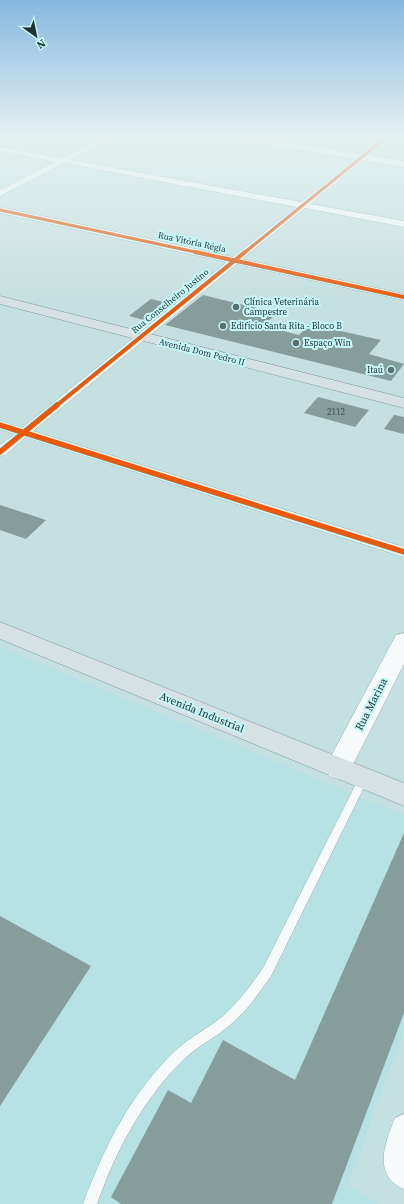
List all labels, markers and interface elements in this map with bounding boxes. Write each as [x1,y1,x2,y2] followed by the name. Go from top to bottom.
[16,16,56,56] north arrow
[34,35,49,52] text: N
[157,229,228,255] street label: Rua Vitória Régia
[129,266,211,336] street label: Rua Conselheiro Justino
[244,296,319,318] place label: Clínica Veterinária Campestre
[231,302,241,312] marker: Clínica Veterinária Campestre
[231,320,342,332] place label: Edifício Santa Rita - Bloco B
[218,321,228,331] marker: Edifício Santa Rita - Bloco B
[158,336,246,368] street label: Avenida Dom Pedro II
[304,337,351,349] place label: Espaço Win
[291,338,301,348] marker: Espaço Win
[367,364,383,376] place label: Itaú
[386,365,396,375] marker: Itaú
[327,406,345,418] house number: 2112
[352,675,391,733] street label: Rua Marina
[157,689,246,736] street label: Avenida Industrial

